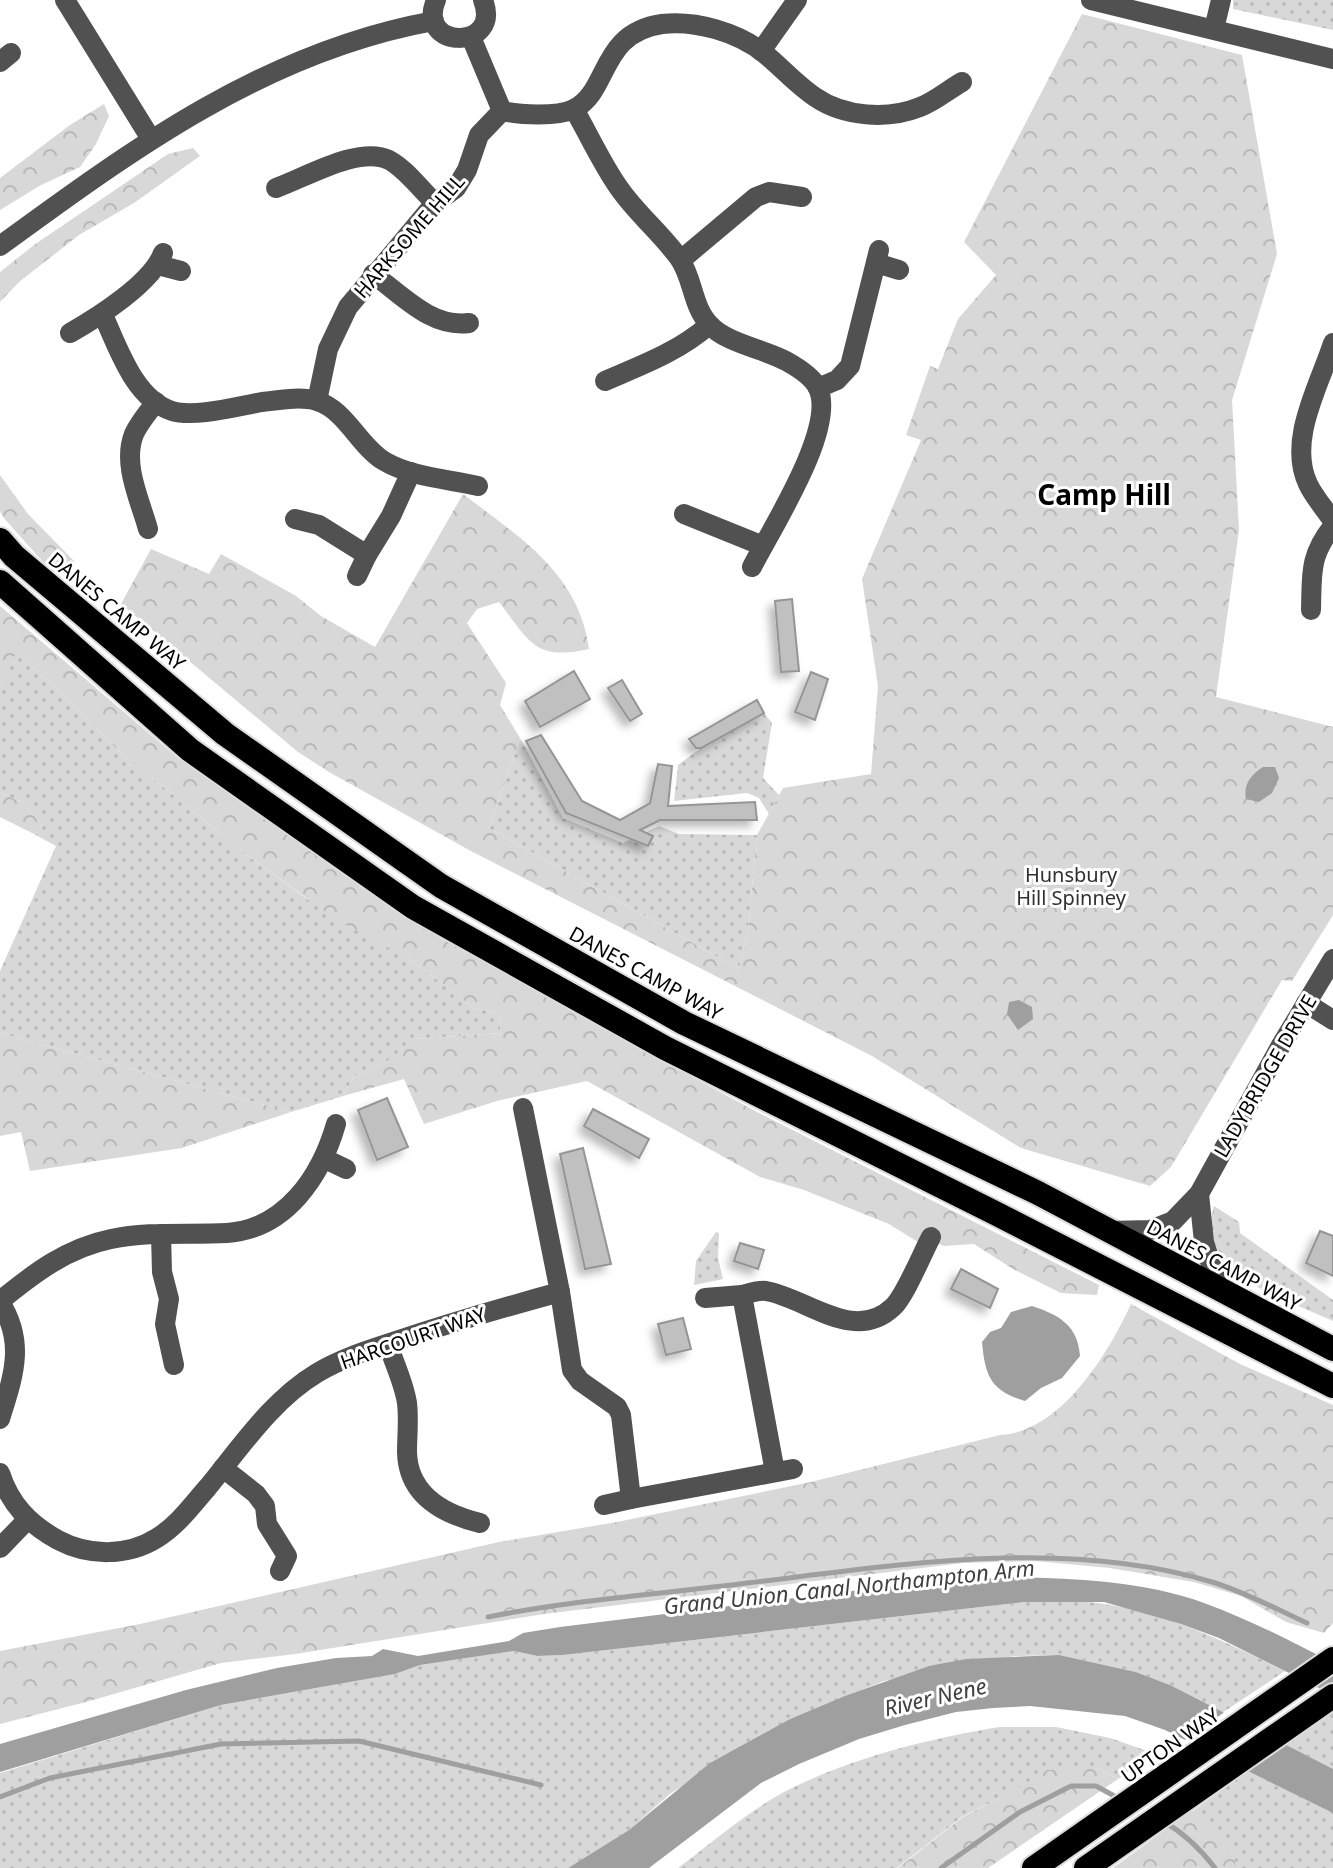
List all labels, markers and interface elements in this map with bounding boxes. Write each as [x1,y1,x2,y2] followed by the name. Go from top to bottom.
[348,168,470,304] street label: HARKSOME HILL
[1037,475,1171,513] district label: Camp Hill
[43,546,192,677] street label: DANES CAMP WAY
[1016,861,1127,911] park label: Hunsbury Hill Spinney
[565,920,728,1027] street label: DANES CAMP WAY
[1207,990,1323,1162] street label: LADYBRIDGE DRIVE
[1142,1213,1306,1317] street label: DANES CAMP WAY
[337,1300,490,1376] street label: HARCOURT WAY
[662,1552,1036,1620] water label: Grand Union Canal Northampton Arm
[881,1670,989,1722] water label: River Nene
[1115,1701,1225,1789] street label: UPTON WAY

